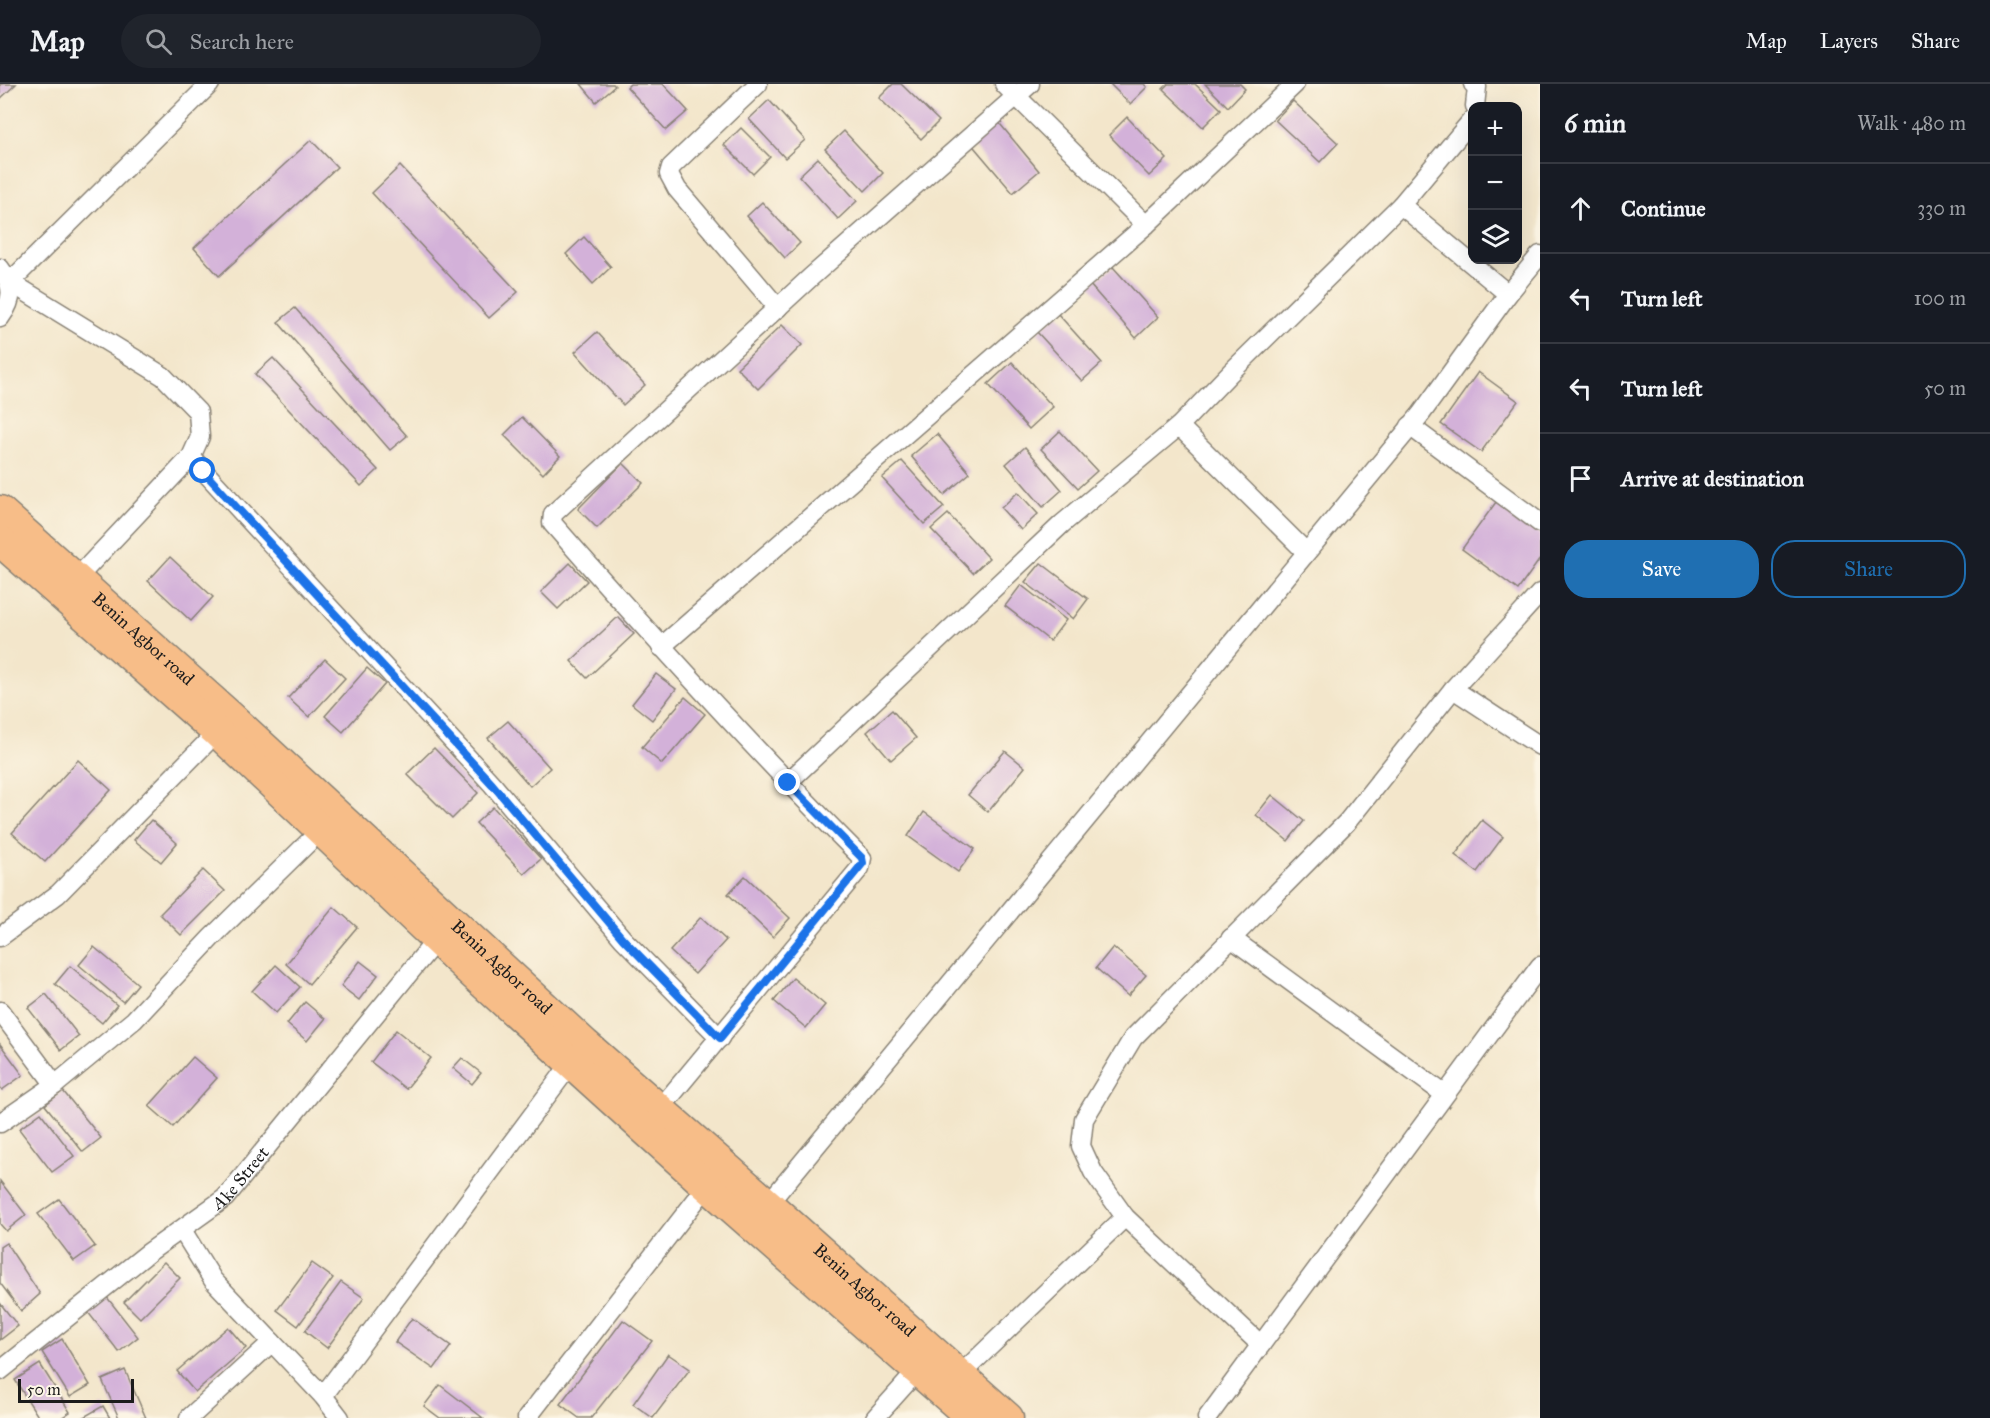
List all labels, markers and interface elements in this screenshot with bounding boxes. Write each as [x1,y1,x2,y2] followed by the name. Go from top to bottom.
[121,14,541,68] search box
[30,24,85,59] text: Map
[142,25,175,58] icon: search
[190,28,294,55] text: Search here
[1746,28,1787,54] text: Map
[1820,28,1878,54] text: Layers
[1911,28,1960,54] text: Share
[1468,102,1522,264] map controls
[1468,102,1522,156] button: +
[1564,107,1626,139] text: 6 min
[1857,111,1966,135] text: Walk · 480 m
[1468,156,1522,210] button: −
[1564,192,1597,225] icon: ahead
[1621,195,1706,222] text: Continue
[1917,196,1966,220] text: 330 m
[1468,210,1522,264] button: layers
[1564,282,1597,315] icon: left
[1621,285,1703,312] text: Turn left
[1914,286,1966,310] text: 100 m
[1564,372,1597,405] icon: left
[1621,375,1703,402] text: Turn left
[1924,376,1966,400] text: 50 m
[189,457,215,483] route start
[1564,462,1597,495] icon: arrive
[1621,465,1804,492] text: Arrive at destination
[1564,540,1759,598] button: Save
[1771,540,1966,598] button: Share
[88,588,199,690] street label: Benin Agbor road
[774,769,800,795] route end
[447,915,557,1019] street label: Benin Agbor road
[207,1142,274,1215] street label: Ake Street
[809,1239,920,1341] street label: Benin Agbor road
[18,1376,134,1404] scale bar
[27,1380,61,1399] text: 50 m

